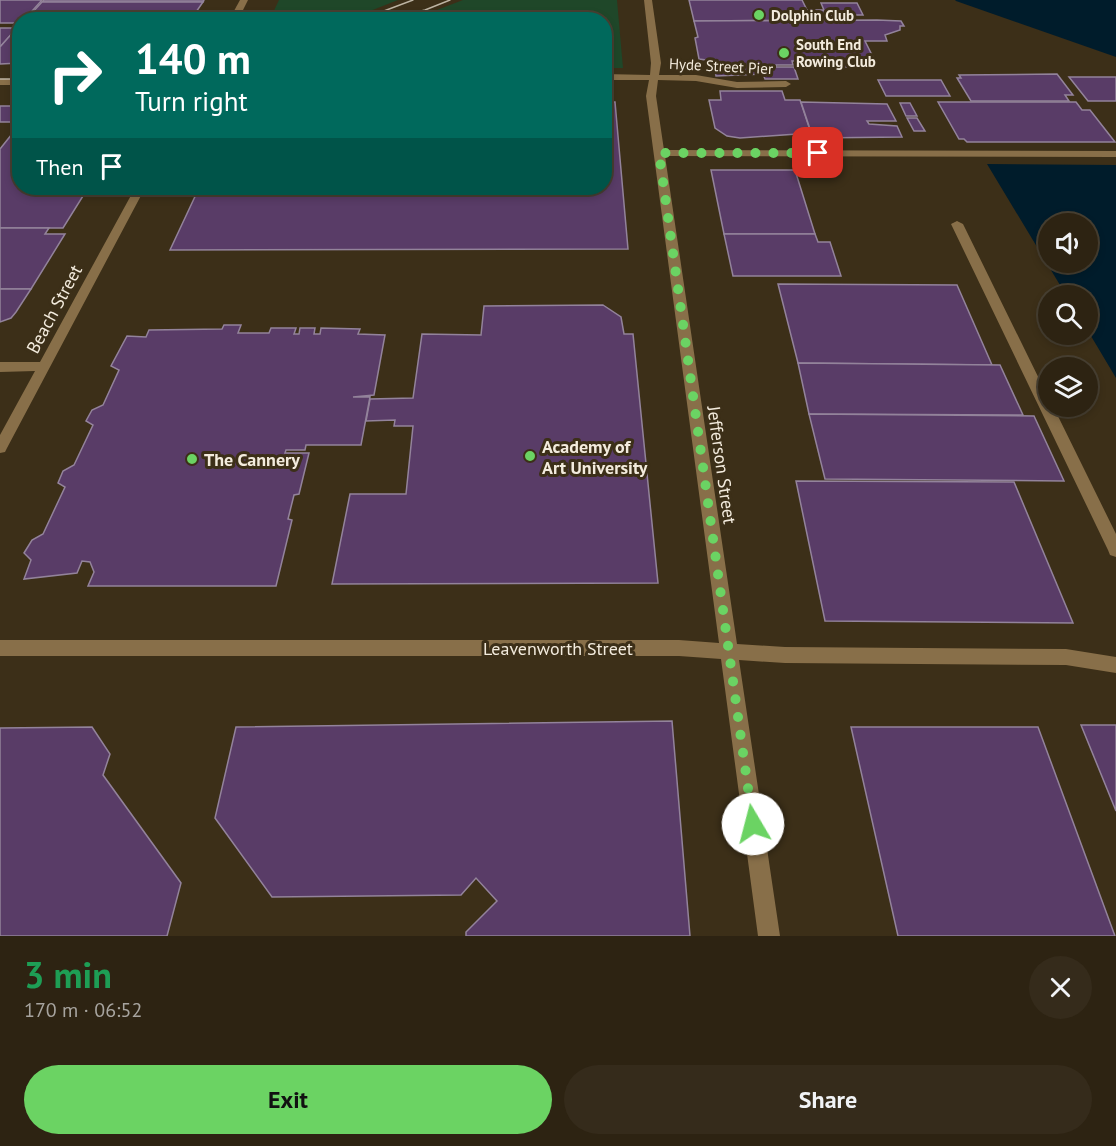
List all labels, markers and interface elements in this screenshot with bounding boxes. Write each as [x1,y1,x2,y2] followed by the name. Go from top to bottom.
[771,6,854,25] place label: Dolphin Club
[752,8,766,22] marker: Dolphin Club
[135,31,251,86] text: 140 m
[796,35,876,71] place label: South End Rowing Club
[36,36,114,114] icon: right
[777,46,791,60] marker: South End Rowing Club
[668,54,774,78] street label: Hyde Street Pier
[135,84,248,118] text: Turn right
[792,127,843,178] pin
[801,136,834,169] icon: arrive
[95,150,128,183] icon: arrive
[36,153,83,181] text: Then
[1038,213,1098,417] map controls
[1038,213,1098,273] button: sound
[21,261,87,357] street label: Beach Street
[1038,285,1098,345] button: search
[1038,357,1098,417] button: layers
[702,404,742,525] street label: Jefferson Street
[542,435,648,479] place label: Academy of Art University
[204,448,300,471] place label: The Cannery
[523,449,537,463] marker: Academy of Art University
[185,452,199,466] marker: The Cannery
[483,637,633,660] street label: Leavenworth Street
[721,792,785,856] position arrow
[24,951,112,998] text: 3 min
[1029,956,1092,1019] button: close
[24,997,142,1023] text: 170 m · 06:52
[24,1065,552,1134] button: Exit
[564,1065,1092,1134] button: Share

